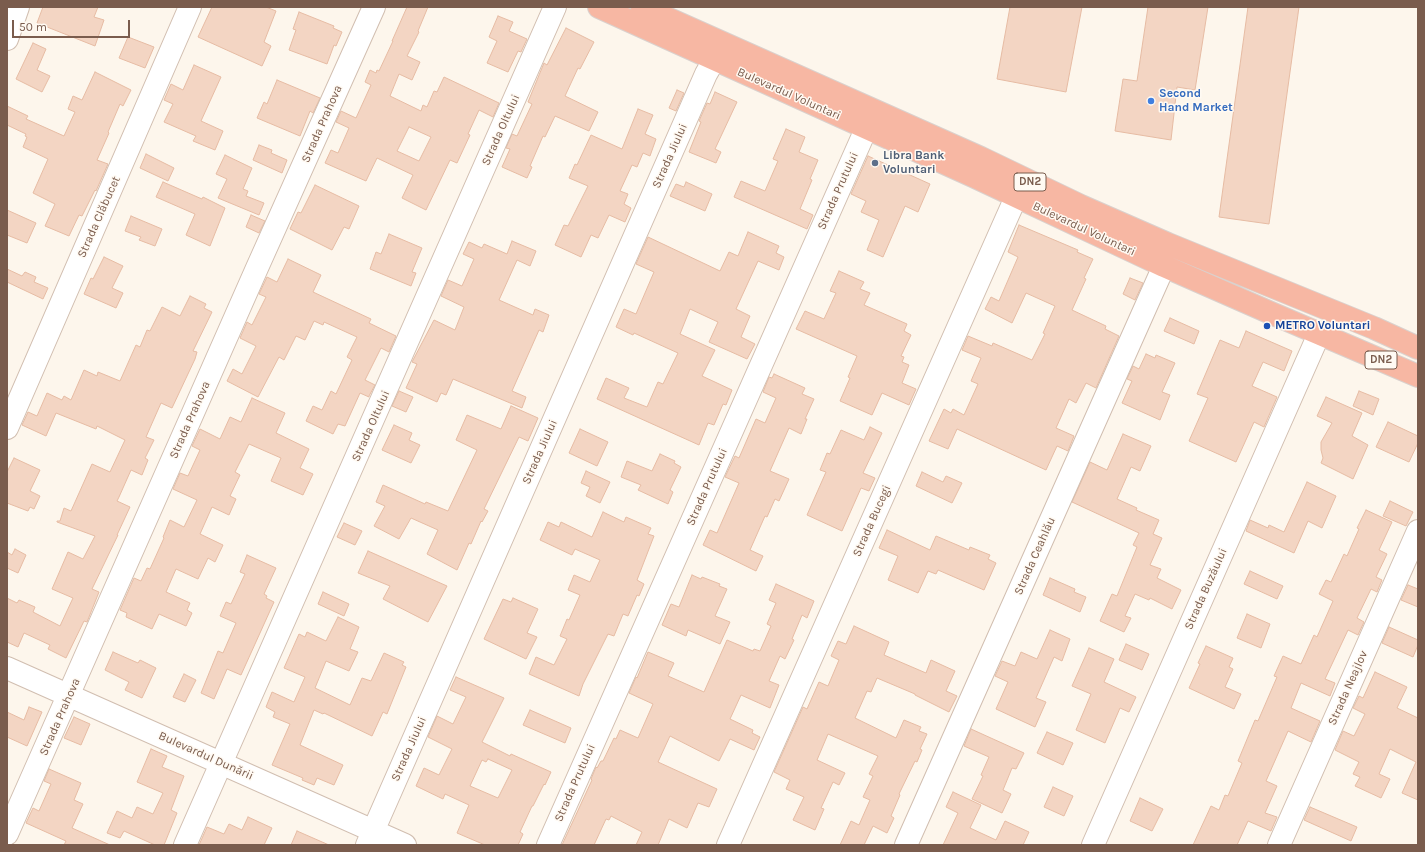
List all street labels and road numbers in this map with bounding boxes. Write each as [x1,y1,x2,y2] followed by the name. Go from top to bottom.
[735,65,843,123] street label: Bulevardul Voluntari
[298,83,346,165] street label: Strada Prahova
[479,92,523,168] street label: Strada Oltului
[649,121,691,191] street label: Strada Jiului
[814,150,862,232] street label: Strada Prutului
[1014,173,1046,191] road number: DN2
[75,174,123,260] street label: Strada Clăbucet
[1030,199,1138,259] street label: Bulevardul Voluntari
[1365,351,1397,369] road number: DN2
[166,379,214,461] street label: Strada Prahova
[349,388,393,464] street label: Strada Oltului
[519,417,561,487] street label: Strada Jiului
[683,446,731,528] street label: Strada Prutului
[850,483,894,559] street label: Strada Bucegi
[1011,515,1059,597] street label: Strada Ceahlău
[1182,546,1230,632] street label: Strada Buzăului
[1325,649,1371,727] street label: Strada Neajlov
[36,676,84,758] street label: Strada Prahova
[388,714,430,784] street label: Strada Jiului
[156,729,256,783] street label: Bulevardul Dunării
[551,742,599,824] street label: Strada Prutului

